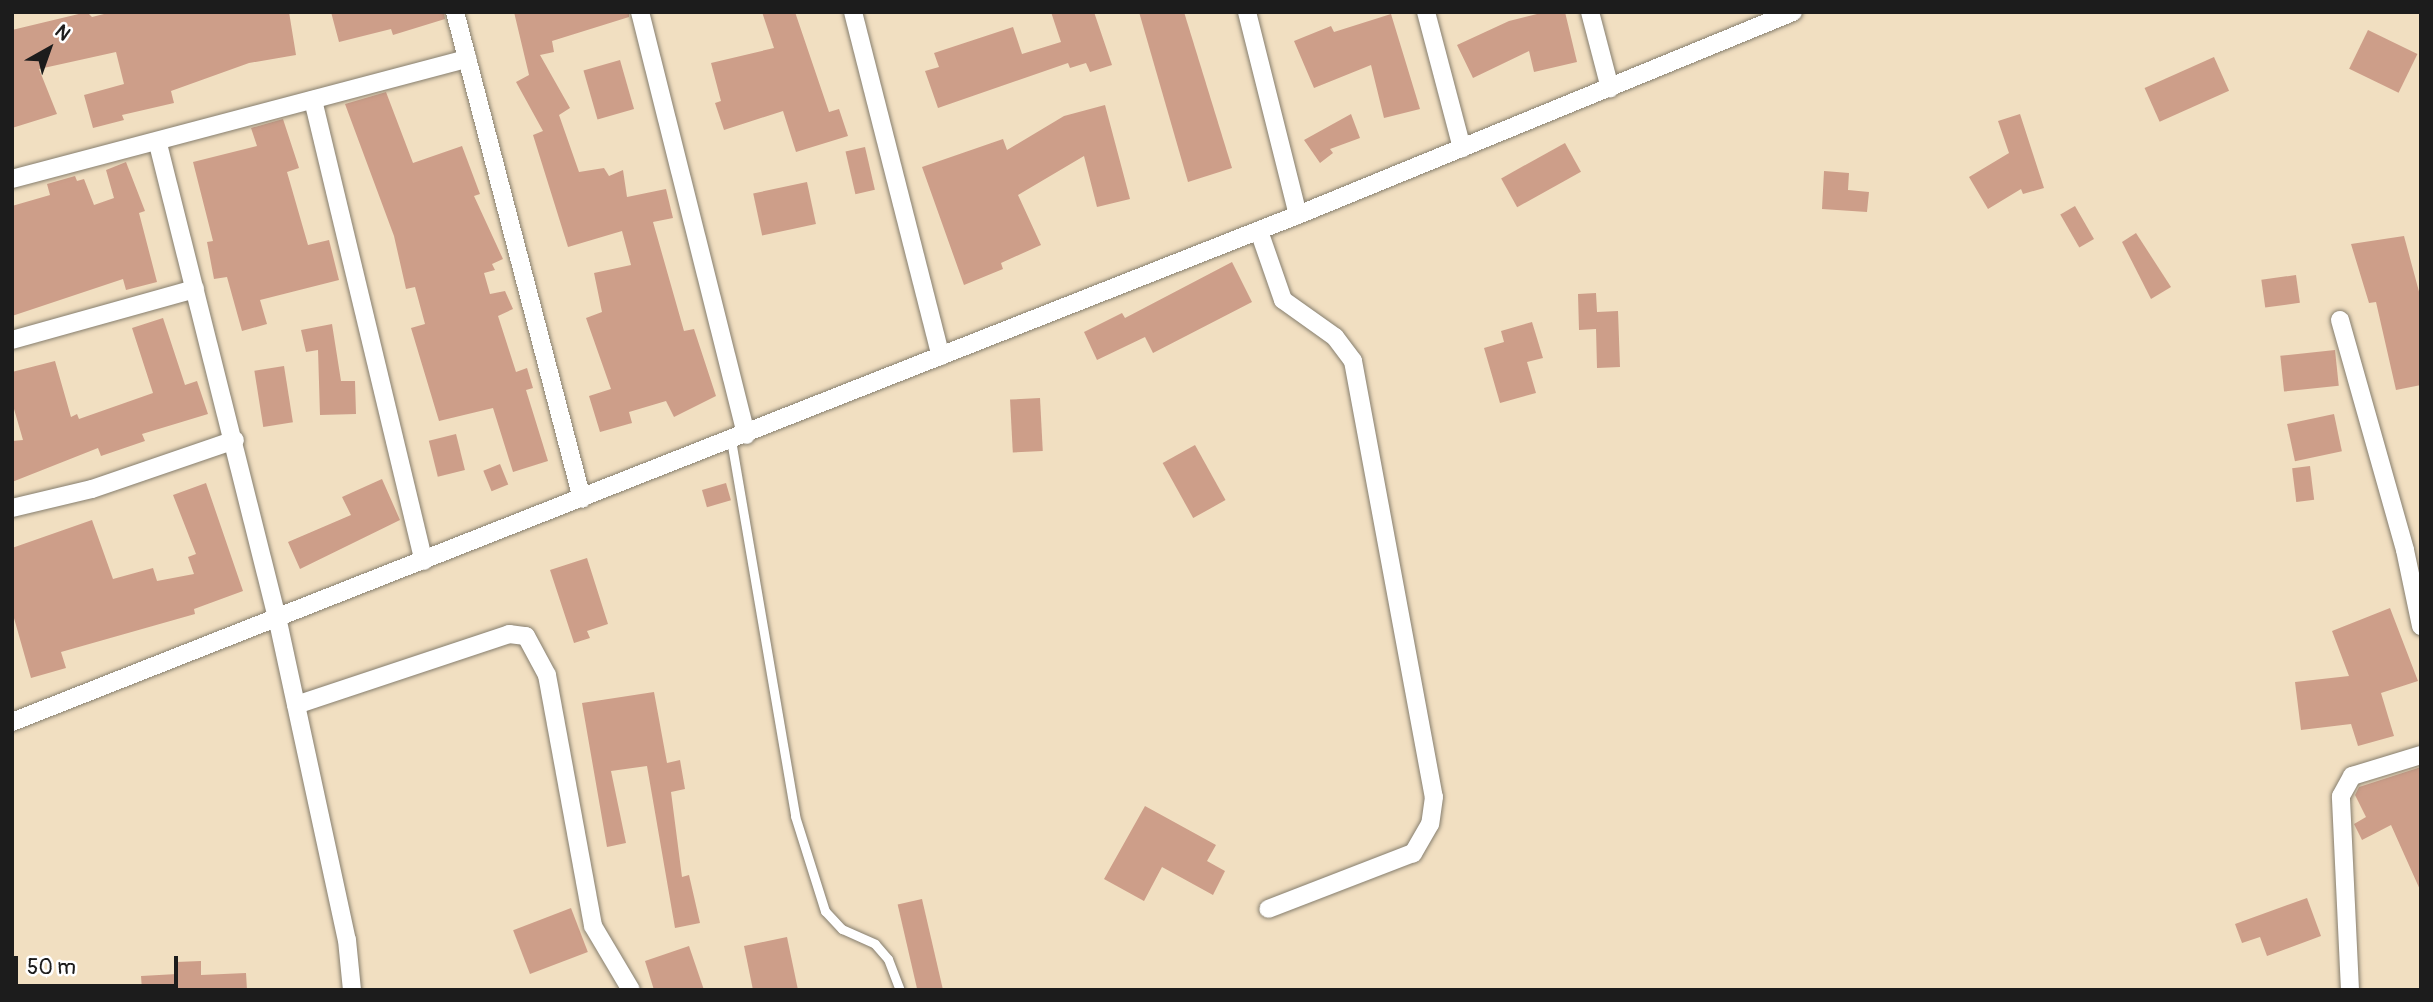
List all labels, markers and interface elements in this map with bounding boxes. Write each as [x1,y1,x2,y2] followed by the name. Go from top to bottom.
[14,14,84,84] north arrow
[50,20,75,46] text: N
[18,942,182,986] scale bar
[27,954,76,981] text: 50 m

